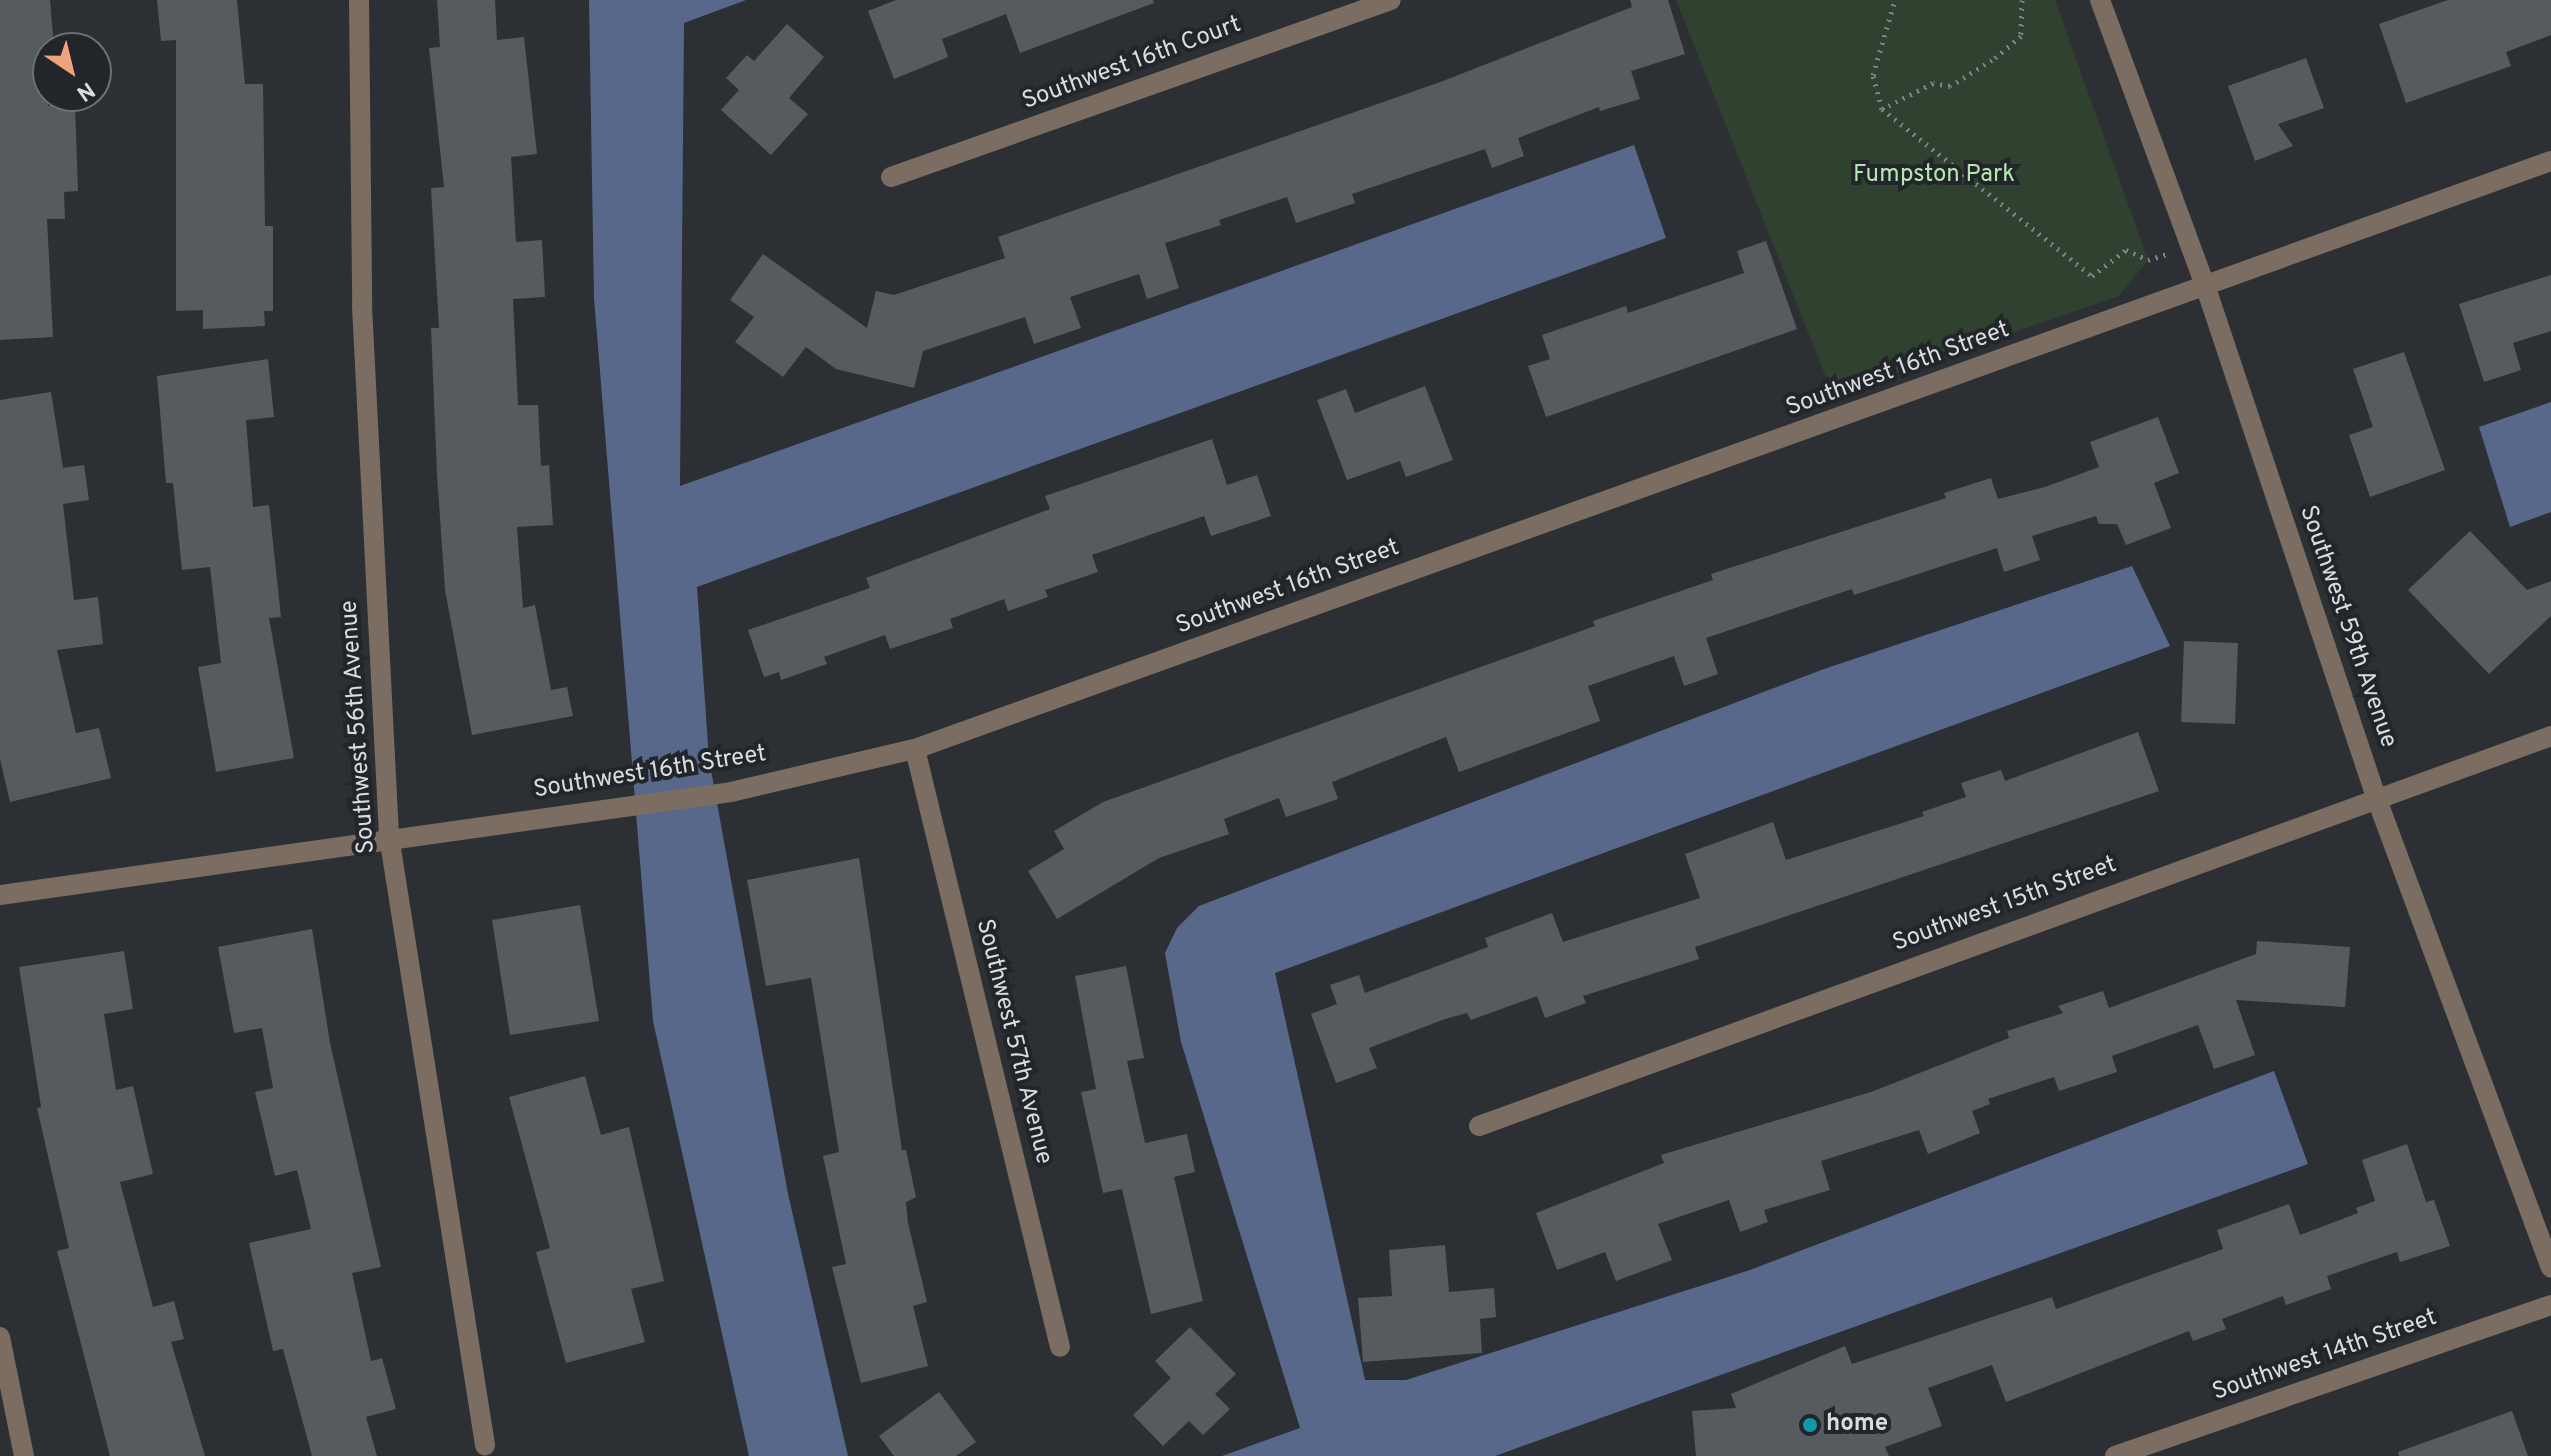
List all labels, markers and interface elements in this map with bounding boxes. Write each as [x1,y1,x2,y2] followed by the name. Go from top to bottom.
[1019,11,1245,117] street label: Southwest 16th Court
[32,32,112,112] north arrow
[71,75,99,106] text: N
[1853,162,2015,190] park label: Fumpston Park
[1783,316,2013,424] street label: Southwest 16th Street
[2292,502,2402,752] street label: Southwest 59th Avenue
[1173,534,1403,642] street label: Southwest 16th Street
[336,599,382,855] street label: Southwest 56th Avenue
[532,740,768,806] street label: Southwest 16th Street
[1889,851,2121,959] street label: Southwest 15th Street
[968,916,1058,1168] street label: Southwest 57th Avenue
[2209,1304,2441,1408] street label: Southwest 14th Street
[1826,1411,1888,1439] place label: home
[1801,1416,1819,1434] marker: home

